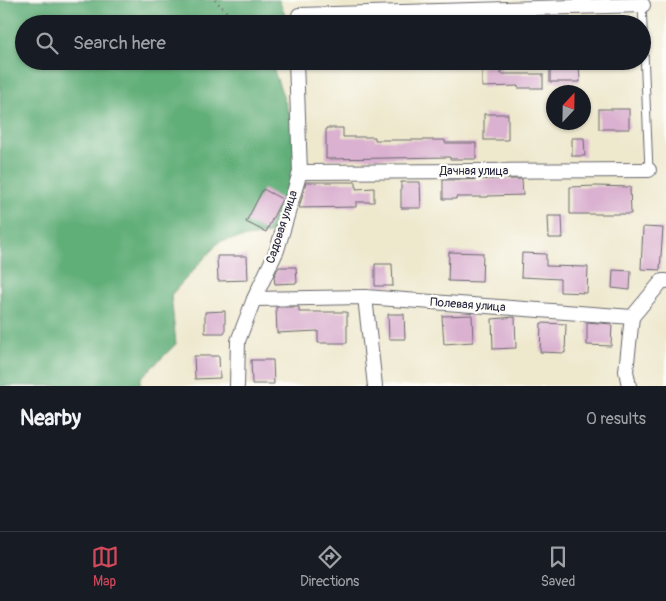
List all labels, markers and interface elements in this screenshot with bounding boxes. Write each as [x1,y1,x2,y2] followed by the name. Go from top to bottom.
[15,15,651,70] search box
[33,29,61,57] icon: search
[73,31,166,55] text: Search here
[546,85,591,130] north arrow
[439,164,509,179] street label: Дачная улица
[263,188,301,266] street label: Садовая улица
[430,295,507,315] street label: Полевая улица
[20,405,81,432] text: Nearby
[586,409,646,429] text: 0 results
[91,543,119,590] tab: Map
[300,543,359,590] tab: Directions
[541,543,575,590] tab: Saved

